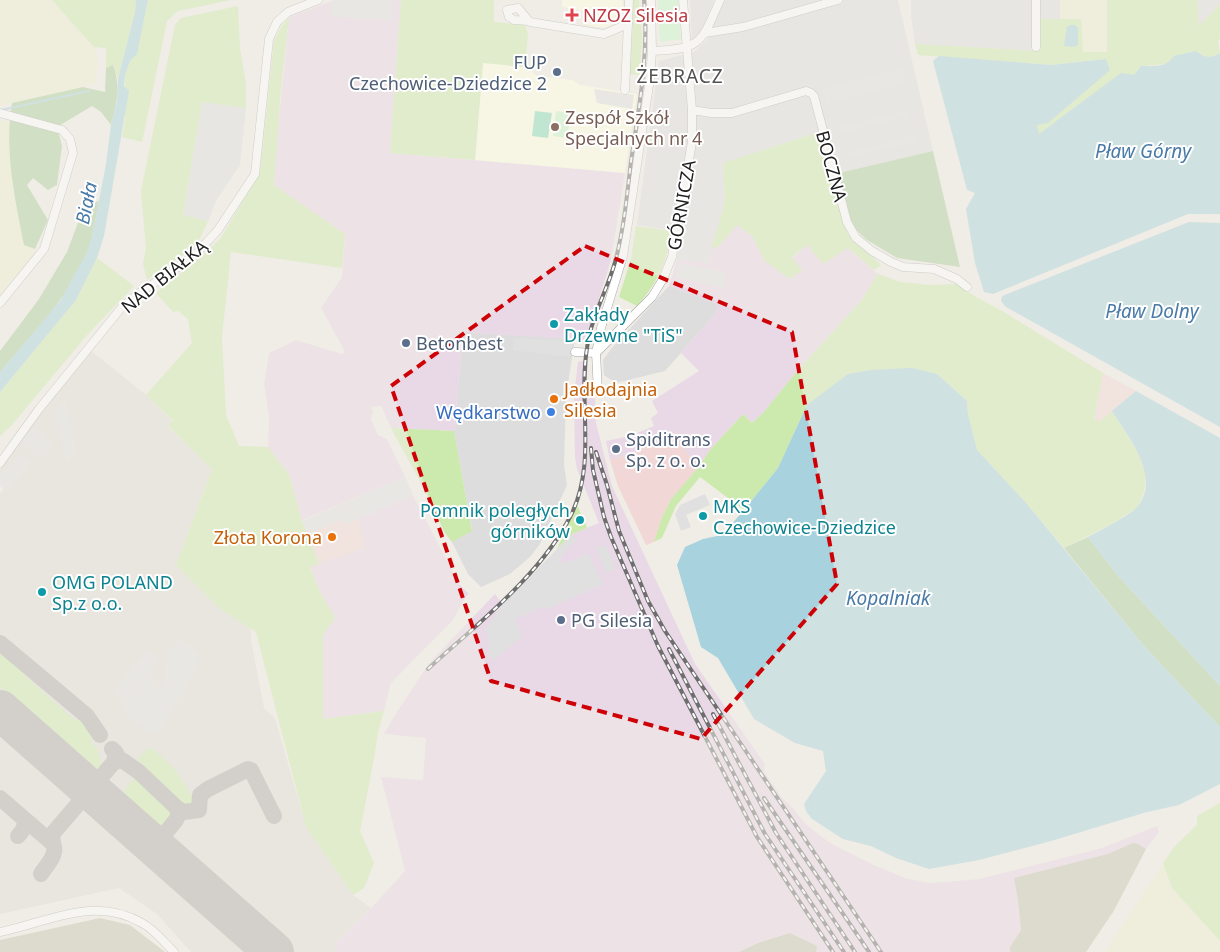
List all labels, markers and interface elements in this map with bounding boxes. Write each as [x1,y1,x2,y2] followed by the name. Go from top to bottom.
[583,3,688,27] place label: NZOZ Silesia
[565,8,579,22] marker: NZOZ Silesia
[349,50,547,95] place label: FUP Czechowice-Dziedzice 2
[636,63,724,89] district label: ŻEBRACZ
[551,66,563,78] marker: FUP Czechowice-Dziedzice 2
[565,105,702,150] place label: Zespół Szkół Specjalnych nr 4
[549,121,561,133] marker: Zespół Szkół Specjalnych nr 4
[811,128,853,205] street label: BOCZNA
[1095,138,1192,164] water label: Pław Górny
[661,157,701,252] street label: GÓRNICZA
[69,179,103,226] water label: Biała
[116,234,212,318] street label: NAD BIAŁKĄ
[1105,298,1200,324] water label: Pław Dolny
[564,302,683,347] place label: Zakłady Drzewne "TiS"
[548,318,560,330] marker: Zakłady Drzewne "TiS"
[416,331,503,355] place label: Betonbest
[400,337,412,349] marker: Betonbest
[562,377,657,422] place label: Jadłodajnia Silesia
[548,393,560,405] marker: Jadłodajnia Silesia
[436,400,541,424] place label: Wędkarstwo
[545,406,557,418] marker: Wędkarstwo
[626,427,711,472] place label: Spiditrans Sp. z o. o.
[610,443,622,455] marker: Spiditrans Sp. z o. o.
[713,494,896,539] place label: MKS Czechowice-Dziedzice
[420,498,570,543] place label: Pomnik poległych górników
[697,510,709,522] marker: MKS Czechowice-Dziedzice
[574,514,586,526] marker: Pomnik poległych górników
[214,525,322,549] place label: Złota Korona
[326,531,338,543] marker: Złota Korona
[52,570,173,615] place label: OMG POLAND Sp.z o.o.
[846,585,931,611] water label: Kopalniak
[36,586,48,598] marker: OMG POLAND Sp.z o.o.
[571,608,652,632] place label: PG Silesia
[555,614,567,626] marker: PG Silesia

